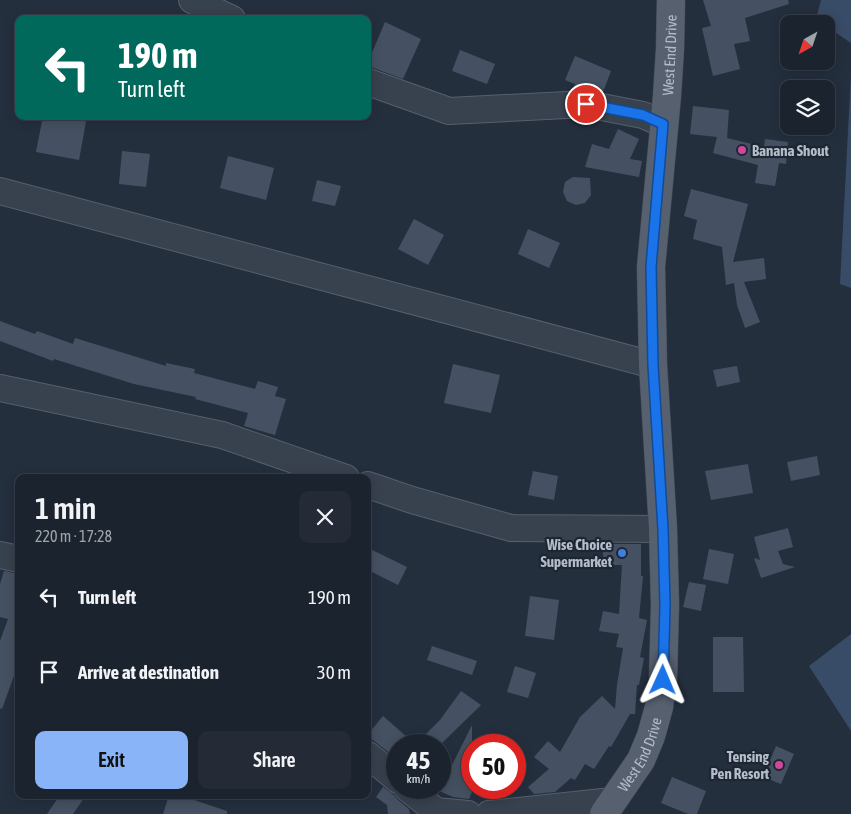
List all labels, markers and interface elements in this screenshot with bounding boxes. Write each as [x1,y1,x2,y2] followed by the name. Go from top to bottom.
[659,14,679,96] street label: West End Drive
[780,15,835,70] north arrow
[780,15,835,135] map controls
[35,35,100,100] icon: left
[118,35,197,75] text: 190 m
[118,76,185,102] text: Turn left
[780,80,835,135] button: layers
[565,83,607,125] pin
[572,90,600,118] icon: arrive
[752,142,830,159] place label: Banana Shout
[736,144,748,156] marker: Banana Shout
[35,491,96,525] text: 1 min
[299,491,351,543] button: close
[35,527,112,545] text: 220 m · 17:28
[540,536,613,570] place label: Wise Choice Supermarket
[616,547,628,559] marker: Wise Choice Supermarket
[35,583,63,611] icon: left
[78,586,136,608] text: Turn left
[308,586,351,608] text: 190 m
[636,653,688,705] position arrow
[35,658,63,686] icon: arrive
[78,661,219,683] text: Arrive at destination
[317,661,351,683] text: 30 m
[614,715,664,794] street label: West End Drive
[35,731,188,789] button: Exit
[198,731,351,789] button: Share
[461,734,526,799] speed limit sign: 50
[407,746,430,774] text: 45
[710,748,770,782] place label: Tensing Pen Resort
[773,759,785,771] marker: Tensing Pen Resort
[407,772,430,786] text: km/h

